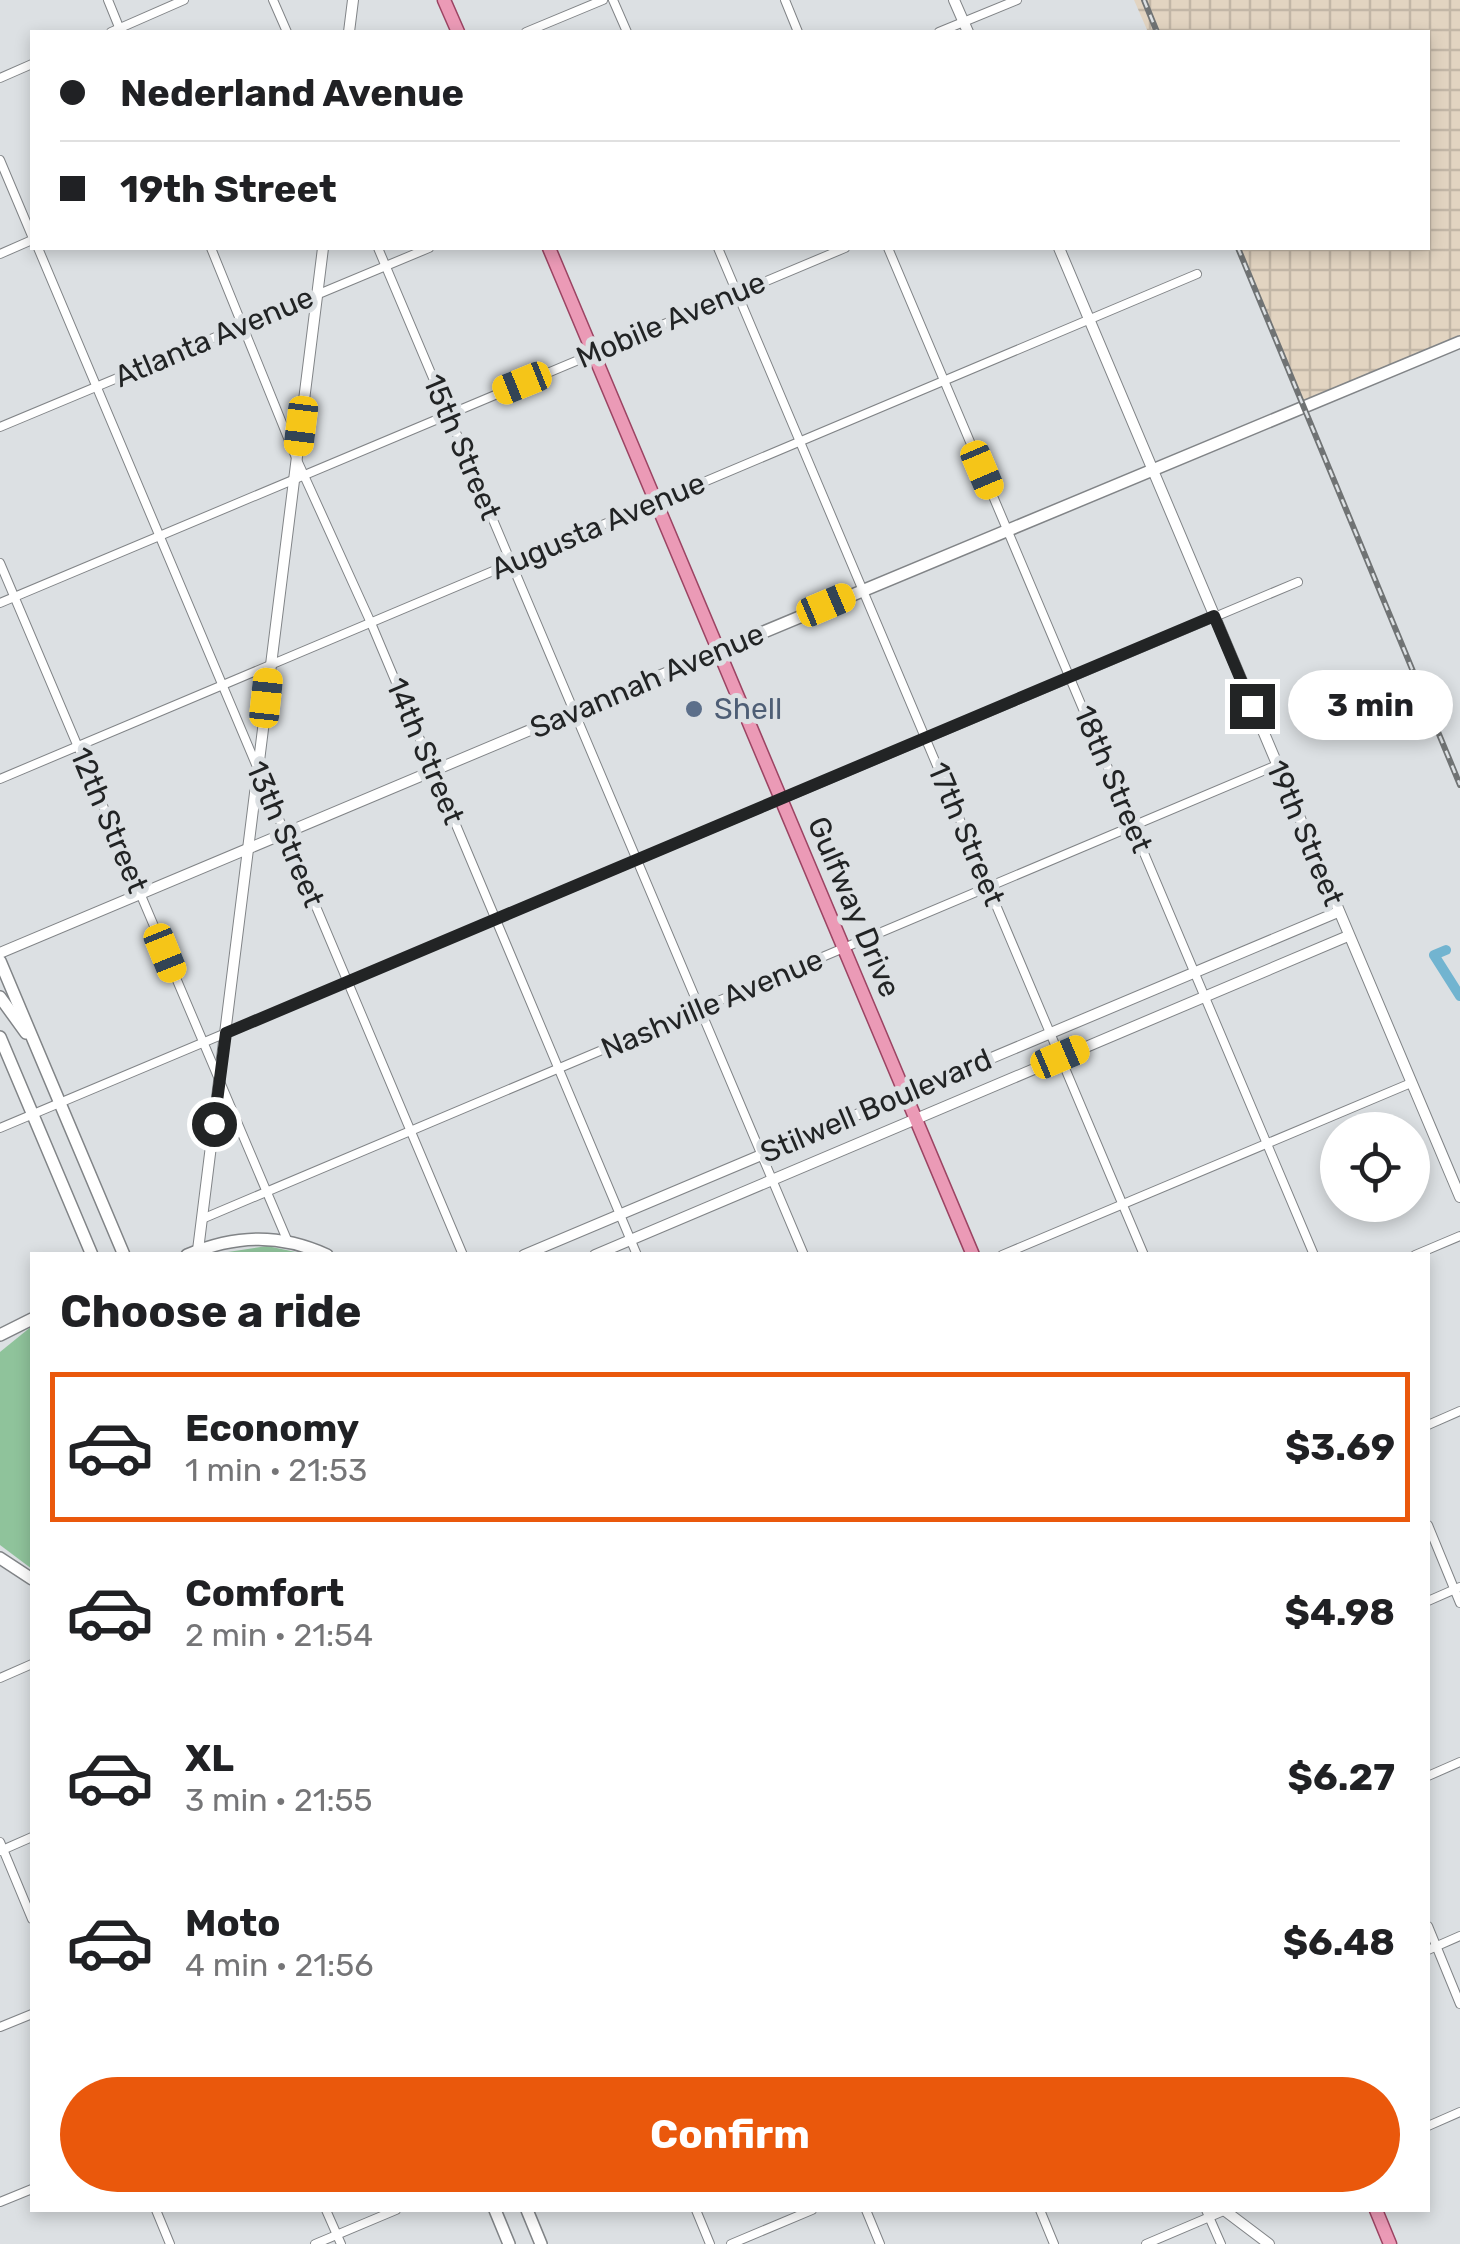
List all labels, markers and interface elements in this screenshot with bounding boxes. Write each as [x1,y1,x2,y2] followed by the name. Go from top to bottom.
[120,70,464,116] text: Nederland Avenue
[120,166,337,212] text: 19th Street
[571,264,771,376] street label: Mobile Avenue
[109,279,319,395] street label: Atlanta Avenue
[489,358,555,408] car
[415,369,509,525] street label: 15th Street
[282,394,320,458] car
[956,437,1008,503] car
[486,465,710,587] street label: Augusta Avenue
[793,579,859,631] car
[525,616,769,746] street label: Savannah Avenue
[248,667,284,729] car
[1287,671,1452,741] callout: 3 min
[378,672,472,830] street label: 14th Street
[1230,684,1275,729] route end
[1327,686,1414,724] text: 3 min
[714,691,782,727] place label: Shell
[683,698,705,720] marker: Shell
[1066,700,1160,858] street label: 18th Street
[62,742,156,898] street label: 12th Street
[1258,755,1352,911] street label: 19th Street
[238,756,332,913] street label: 13th Street
[920,757,1012,911] street label: 17th Street
[800,811,908,1003] street label: Gulfway Drive
[140,920,190,986] car
[596,941,828,1067] street label: Nashville Avenue
[1027,1031,1093,1083] car
[755,1041,997,1171] street label: Stilwell Boulevard
[192,1102,237,1147] route start
[1320,1112,1430,1222] map controls
[1320,1112,1430,1222] button: locate
[60,1285,362,1338] text: Choose a ride
[65,1402,155,1492] icon: car
[185,1405,359,1451] text: Economy
[1285,1424,1395,1470] text: $3.69
[185,1451,367,1489] text: 1 min · 21:53
[65,1567,155,1657] icon: car
[185,1570,344,1616] text: Comfort
[1285,1589,1395,1635] text: $4.98
[185,1616,373,1654] text: 2 min · 21:54
[65,1732,155,1822] icon: car
[185,1735,234,1781] text: XL
[1288,1754,1395,1800] text: $6.27
[185,1781,373,1819] text: 3 min · 21:55
[65,1897,155,1987] icon: car
[185,1900,281,1946] text: Moto
[1283,1919,1395,1965] text: $6.48
[185,1946,374,1984] text: 4 min · 21:56
[60,2077,1400,2192] button: Confirm

